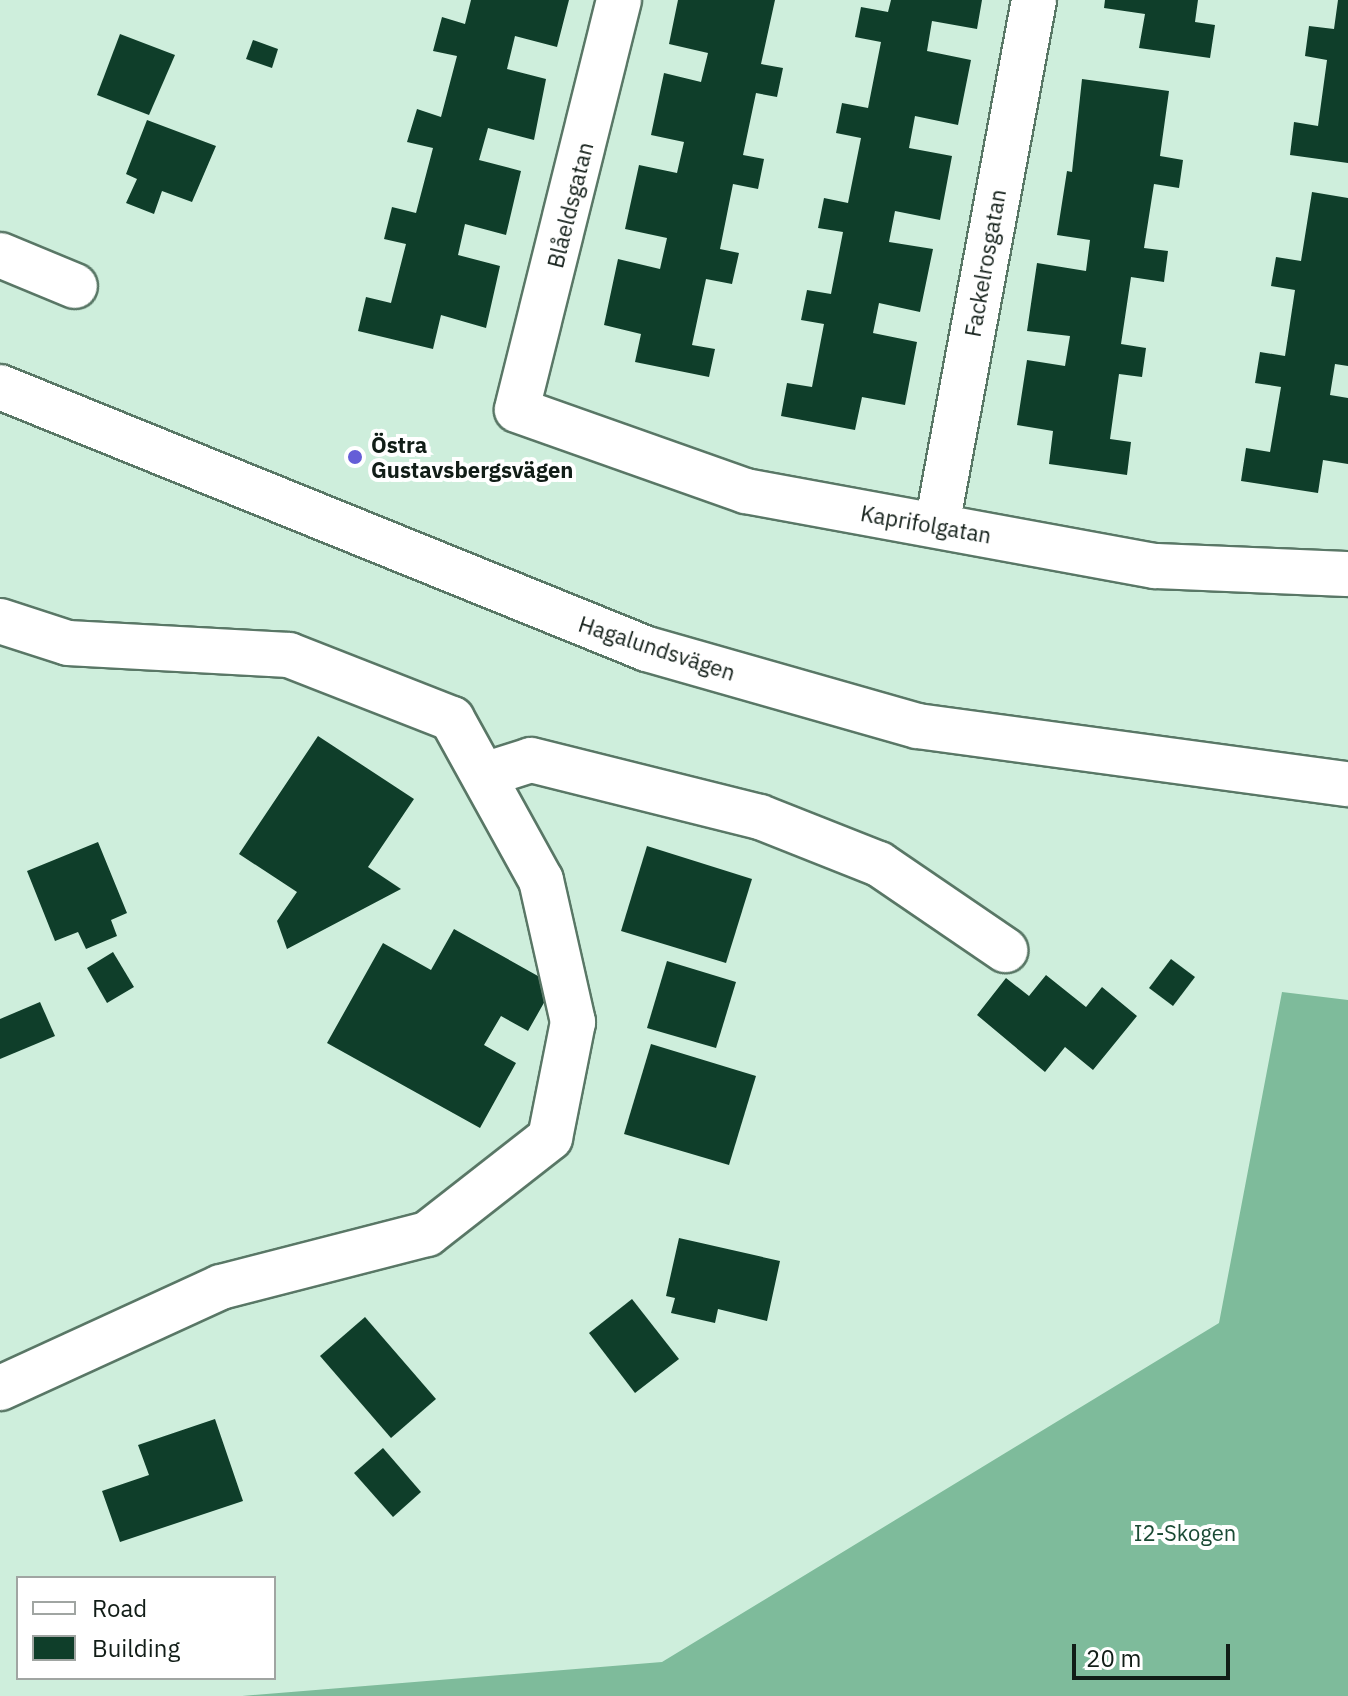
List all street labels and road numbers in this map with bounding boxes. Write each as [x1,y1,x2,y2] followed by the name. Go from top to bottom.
[542,139,598,271] street label: Blåeldsgatan
[959,187,1011,339] street label: Fackelrosgatan
[859,500,993,548] street label: Kaprifolgatan
[575,610,739,686] street label: Hagalundsvägen

